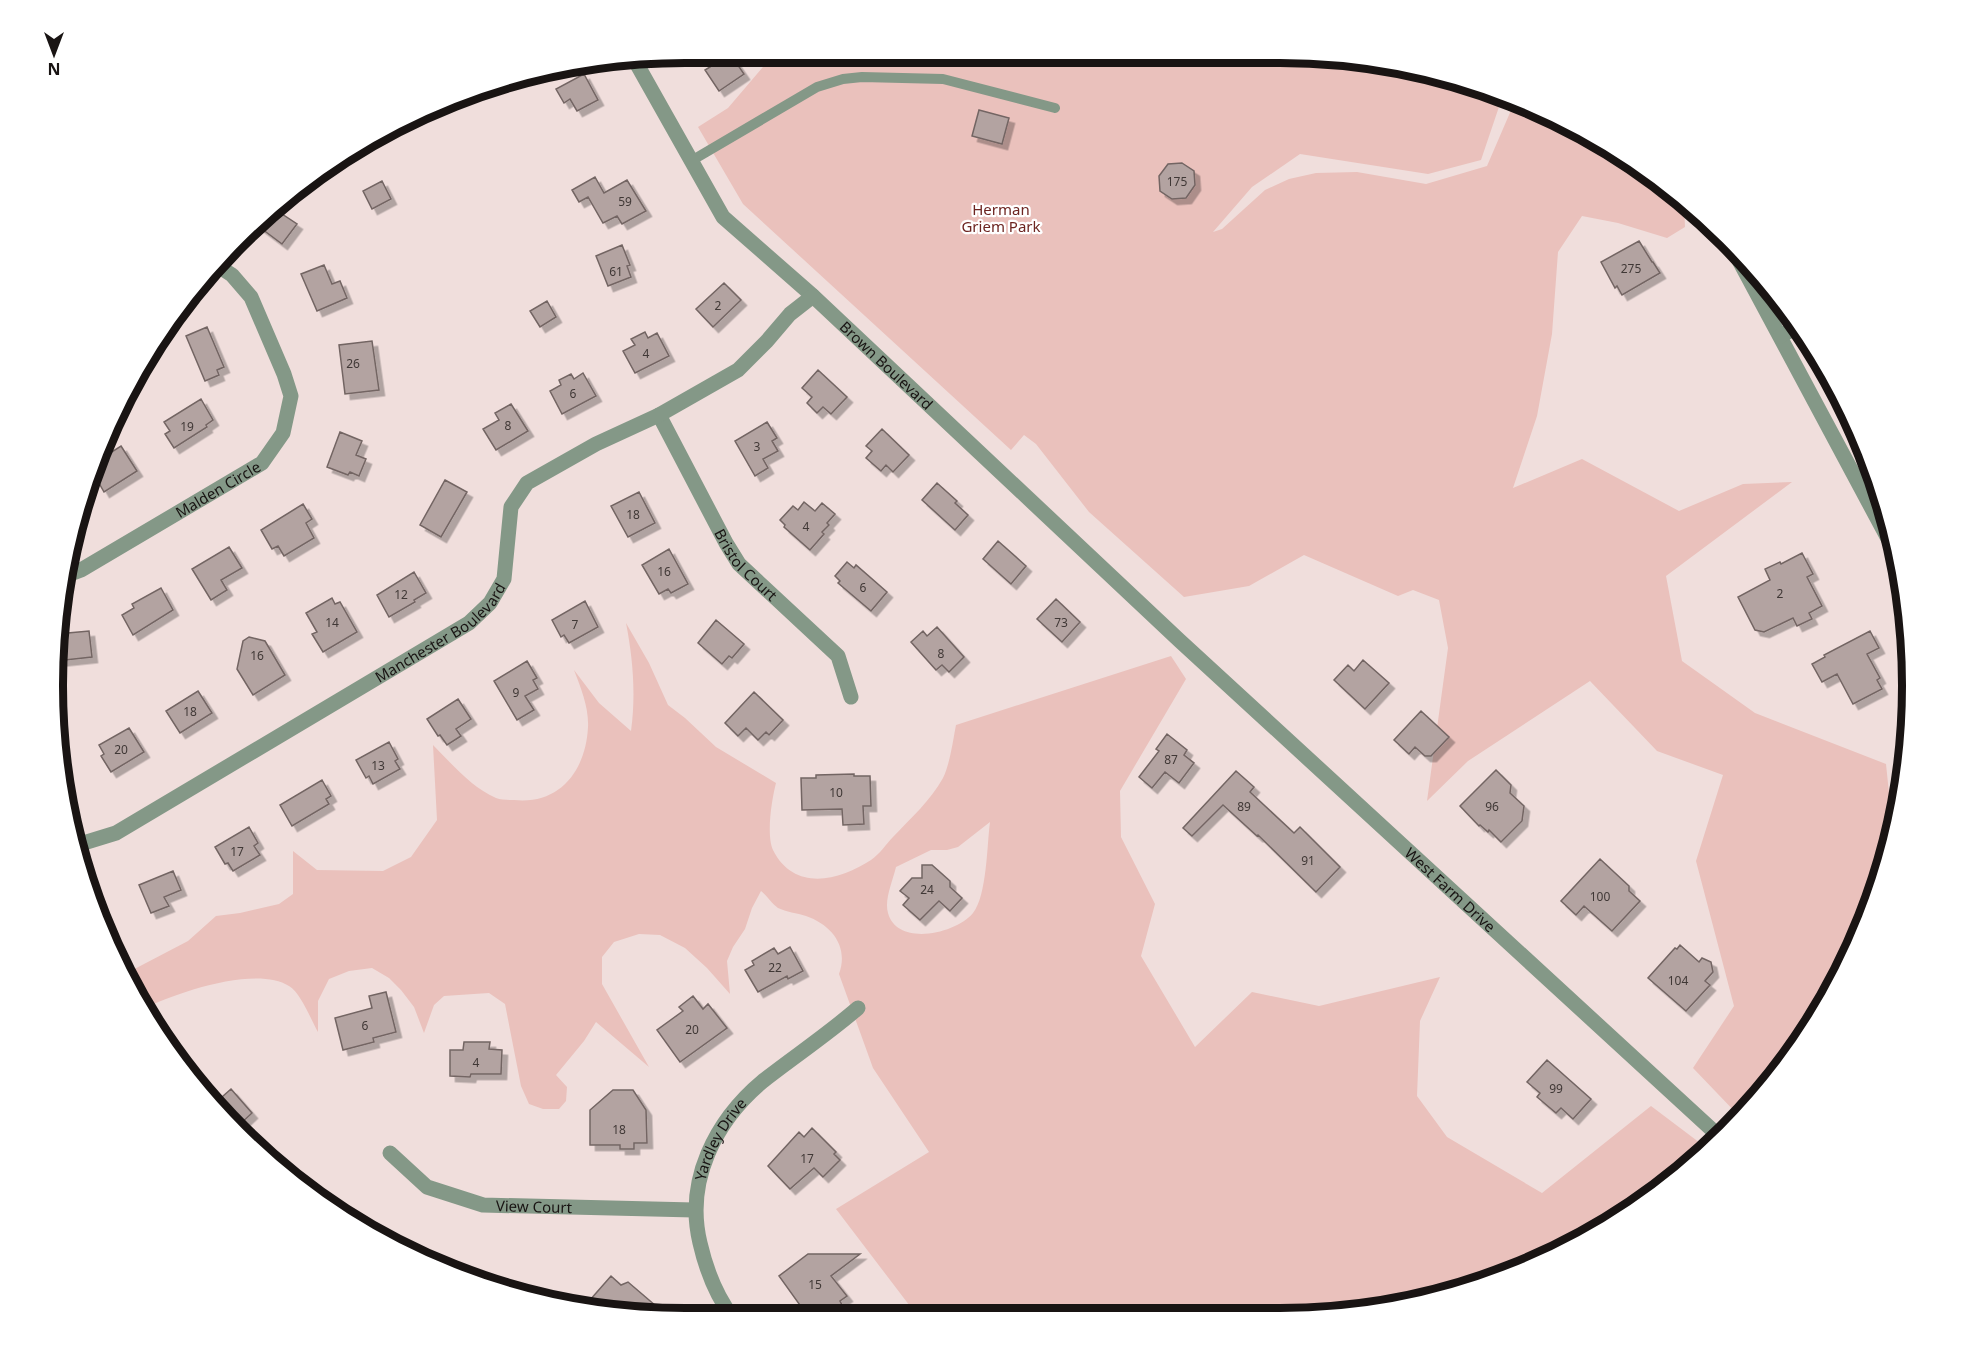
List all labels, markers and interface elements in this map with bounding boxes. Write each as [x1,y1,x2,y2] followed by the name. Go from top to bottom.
[24,24,84,84] north arrow
[47,58,61,80] text: N
[1167,173,1187,190] house number: 175
[618,193,632,210] house number: 59
[961,199,1041,236] park label: Herman Griem Park
[1621,260,1641,277] house number: 275
[609,263,623,280] house number: 61
[715,297,722,314] house number: 2
[836,316,937,414] street label: Brown Boulevard
[643,345,650,362] house number: 4
[346,355,360,372] house number: 26
[570,385,577,402] house number: 6
[505,417,512,434] house number: 8
[180,418,194,435] house number: 19
[754,438,761,455] house number: 3
[172,456,264,522] street label: Malden Circle
[626,506,640,523] house number: 18
[803,518,810,535] house number: 4
[710,525,782,605] street label: Bristol Court
[657,563,671,580] house number: 16
[371,579,510,687] street label: Manchester Boulevard
[860,579,867,596] house number: 6
[1777,585,1784,602] house number: 2
[394,586,408,603] house number: 12
[325,614,339,631] house number: 14
[1054,614,1068,631] house number: 73
[572,616,579,633] house number: 7
[938,645,945,662] house number: 8
[250,647,264,664] house number: 16
[513,684,520,701] house number: 9
[183,703,197,720] house number: 18
[114,741,128,758] house number: 20
[1164,751,1178,768] house number: 87
[371,757,385,774] house number: 13
[829,784,843,801] house number: 10
[1237,798,1251,815] house number: 89
[1485,798,1499,815] house number: 96
[230,843,244,860] house number: 17
[1401,843,1500,936] street label: West Farm Drive
[1301,852,1315,869] house number: 91
[920,881,934,898] house number: 24
[1590,888,1610,905] house number: 100
[768,959,782,976] house number: 22
[1668,972,1688,989] house number: 104
[362,1017,369,1034] house number: 6
[685,1021,699,1038] house number: 20
[473,1054,480,1071] house number: 4
[1549,1080,1563,1097] house number: 99
[690,1093,750,1182] street label: Yardley Drive
[612,1121,626,1138] house number: 18
[800,1150,814,1167] house number: 17
[496,1195,573,1217] street label: View Court
[808,1276,822,1293] house number: 15

